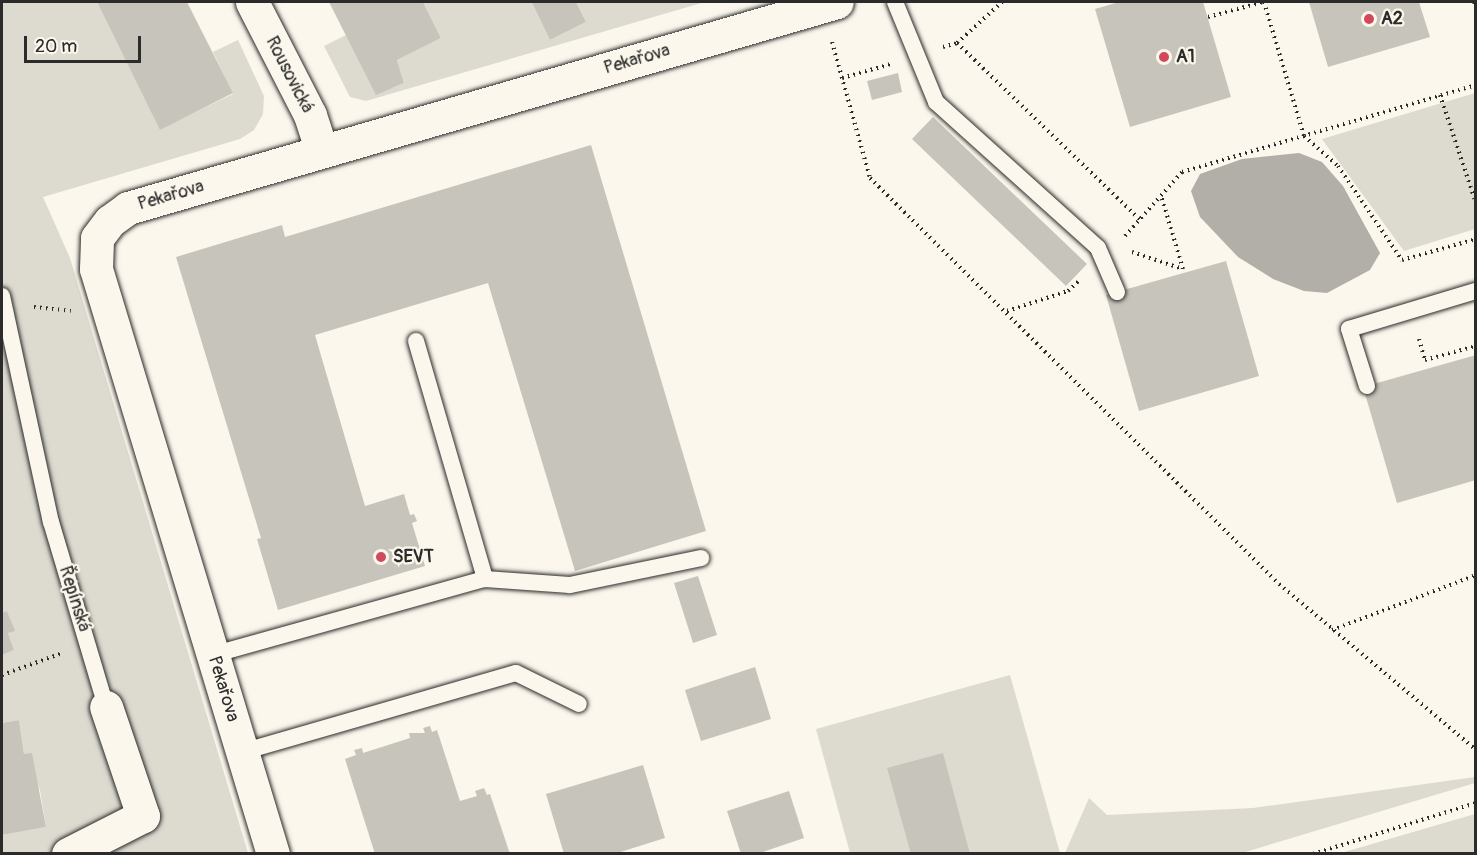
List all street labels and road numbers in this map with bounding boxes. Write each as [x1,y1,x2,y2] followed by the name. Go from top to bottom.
[260,33,318,117] street label: Rousovická
[601,40,673,80] street label: Pekařova
[135,176,207,216] street label: Pekařova
[54,564,94,634] street label: Řepínská
[203,653,243,725] street label: Pekařova

